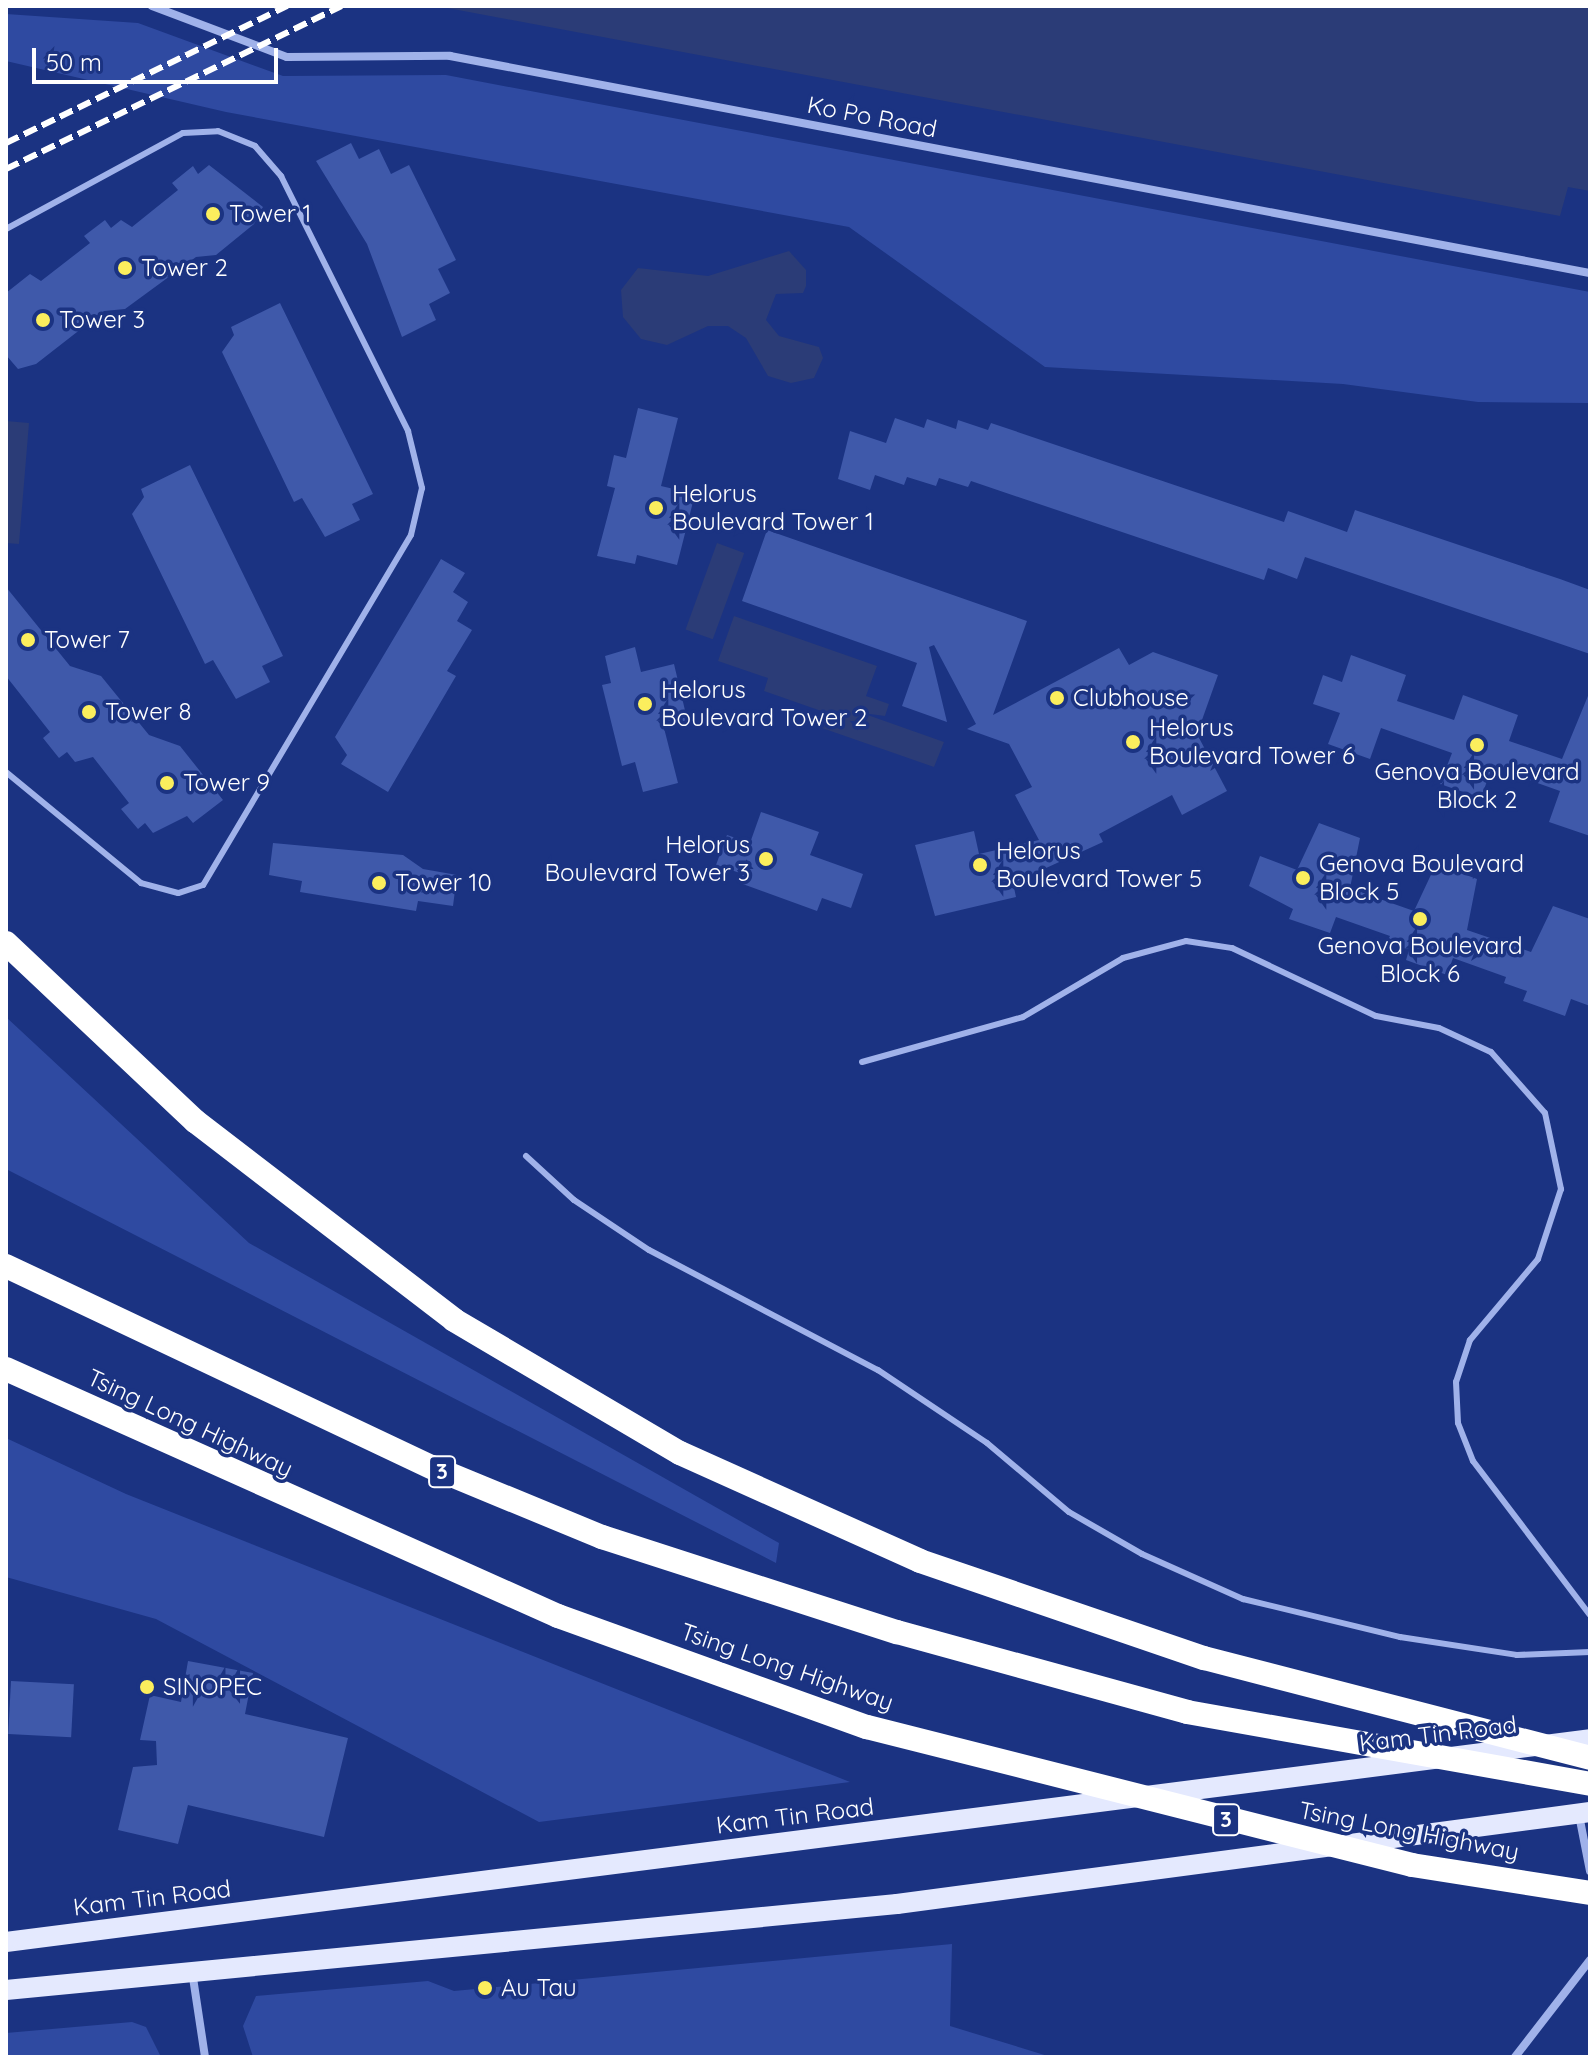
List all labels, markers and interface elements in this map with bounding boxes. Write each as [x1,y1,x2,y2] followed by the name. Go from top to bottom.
[36,32,282,82] scale bar
[46,47,102,77] text: 50 m
[805,90,939,144] street label: Ko Po Road
[229,200,311,228] place label: Tower 1
[204,205,222,223] marker: Tower 1
[141,254,228,282] place label: Tower 2
[116,259,134,277] marker: Tower 2
[59,306,145,334] place label: Tower 3
[34,311,52,329] marker: Tower 3
[672,480,874,536] place label: Helorus Boulevard Tower 1
[647,499,665,517] marker: Helorus Boulevard Tower 1
[44,626,130,654] place label: Tower 7
[19,631,37,649] marker: Tower 7
[661,676,867,732] place label: Helorus Boulevard Tower 2
[1073,684,1189,712] place label: Clubhouse
[1048,689,1066,707] marker: Clubhouse
[636,695,654,713] marker: Helorus Boulevard Tower 2
[105,698,191,726] place label: Tower 8
[80,703,98,721] marker: Tower 8
[1149,714,1355,770] place label: Helorus Boulevard Tower 6
[1124,733,1142,751] marker: Helorus Boulevard Tower 6
[1468,736,1486,754] marker: Genova Boulevard Block 2
[1374,758,1580,814] place label: Genova Boulevard Block 2
[183,769,270,797] place label: Tower 9
[158,774,176,792] marker: Tower 9
[544,831,750,887] place label: Helorus Boulevard Tower 3
[996,837,1202,893] place label: Helorus Boulevard Tower 5
[757,850,775,868] marker: Helorus Boulevard Tower 3
[1319,850,1524,906] place label: Genova Boulevard Block 5
[971,856,989,874] marker: Helorus Boulevard Tower 5
[395,869,492,897] place label: Tower 10
[1294,869,1312,887] marker: Genova Boulevard Block 5
[370,874,388,892] marker: Tower 10
[1411,910,1429,928] marker: Genova Boulevard Block 6
[1317,932,1523,988] place label: Genova Boulevard Block 6
[83,1363,297,1483] street label: Tsing Long Highway
[428,1454,456,1490] road number: 3
[677,1617,897,1717] street label: Tsing Long Highway
[163,1673,262,1701] place label: SINOPEC
[138,1678,156,1696] marker: SINOPEC
[1357,1710,1519,1758] street label: Kam Tin Road
[714,1792,876,1840] street label: Kam Tin Road
[1297,1796,1521,1866] street label: Tsing Long Highway
[1212,1802,1240,1838] road number: 3
[71,1874,233,1922] street label: Kam Tin Road
[501,1974,577,2002] place label: Au Tau
[476,1979,494,1997] marker: Au Tau

